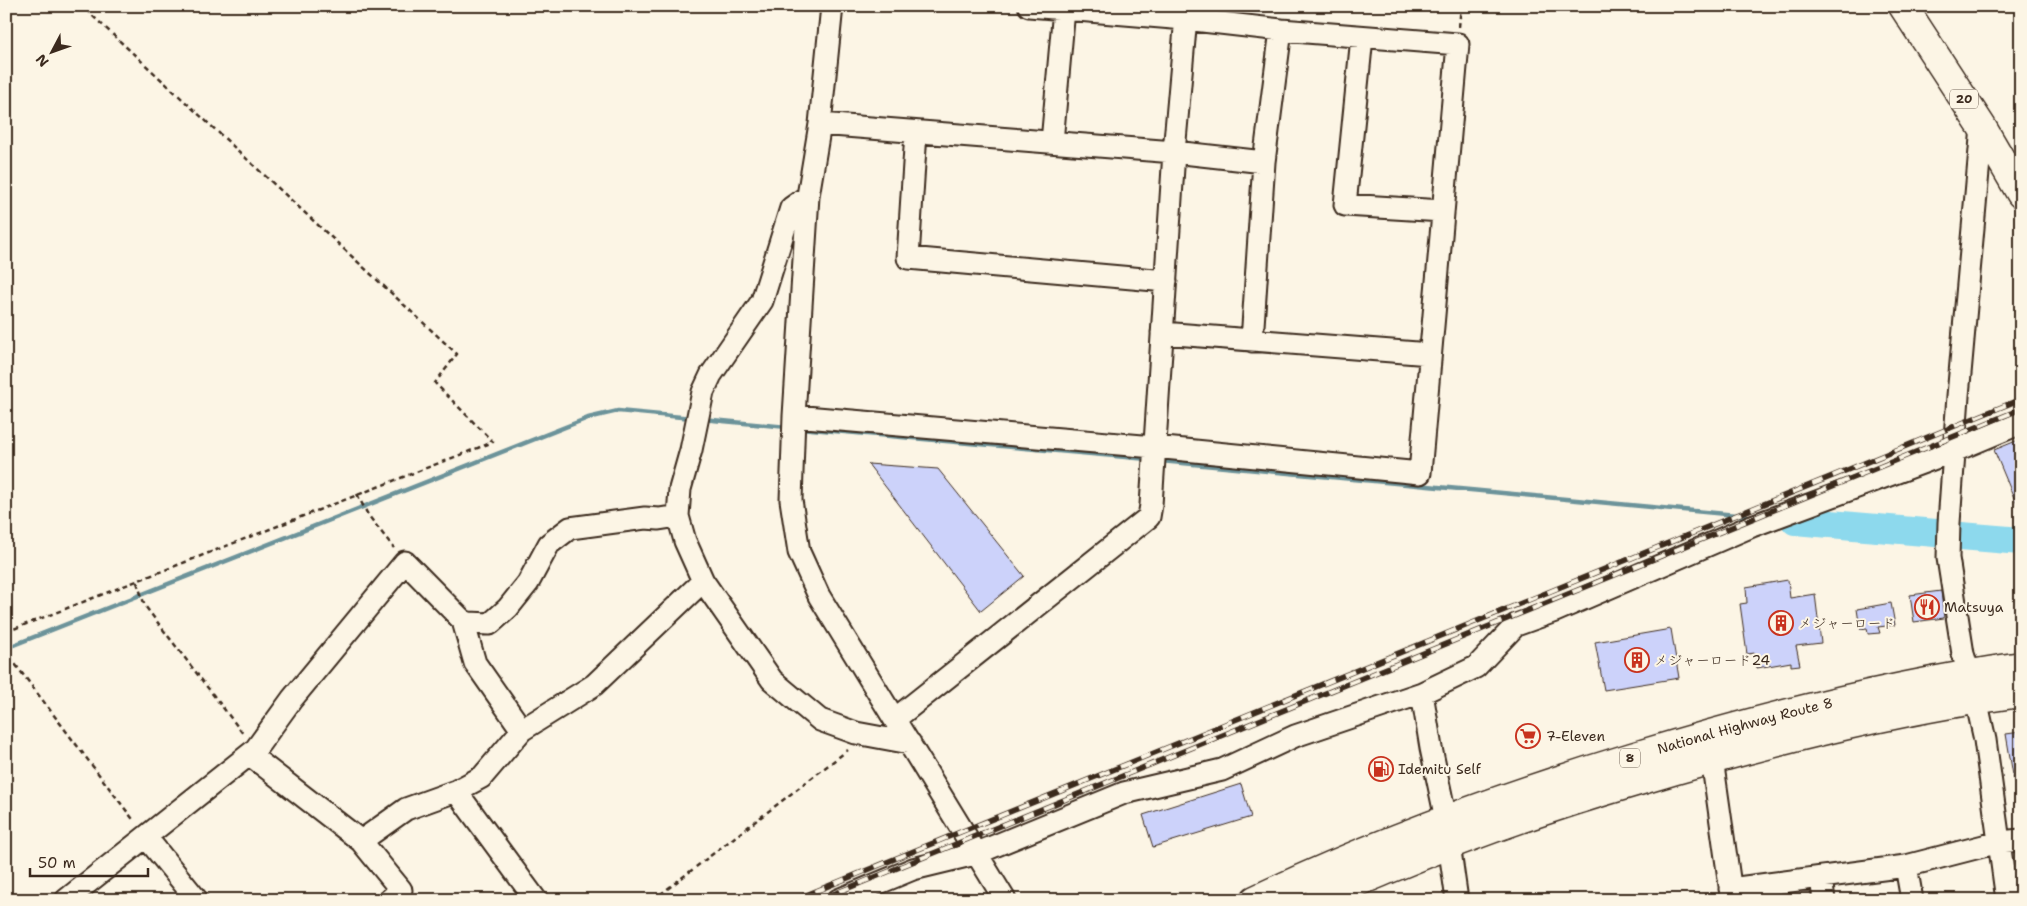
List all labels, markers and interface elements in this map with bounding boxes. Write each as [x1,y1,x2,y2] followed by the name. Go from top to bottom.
[28,28,78,78] north arrow
[32,50,53,71] text: N
[1950,90,1978,108] road number: 20
[1914,594,1940,620] restaurant icon: Matsuya
[1944,598,2004,616] place label: Matsuya
[1768,610,1794,636] building icon: メジャーロード
[1798,614,1895,632] place label: メジャーロード
[1624,647,1650,673] building icon: メジャーロード24
[1654,651,1770,669] place label: メジャーロード24
[1655,693,1835,758] street label: National Highway Route 8
[1515,723,1541,749] supermarket icon: 7-Eleven
[1546,727,1605,745] place label: 7-Eleven
[1620,748,1640,768] road number: 8
[1368,756,1394,782] fuel station icon: Idemitu Self
[1398,760,1482,778] place label: Idemitu Self
[30,846,148,878] scale bar
[38,853,76,873] text: 50 m

